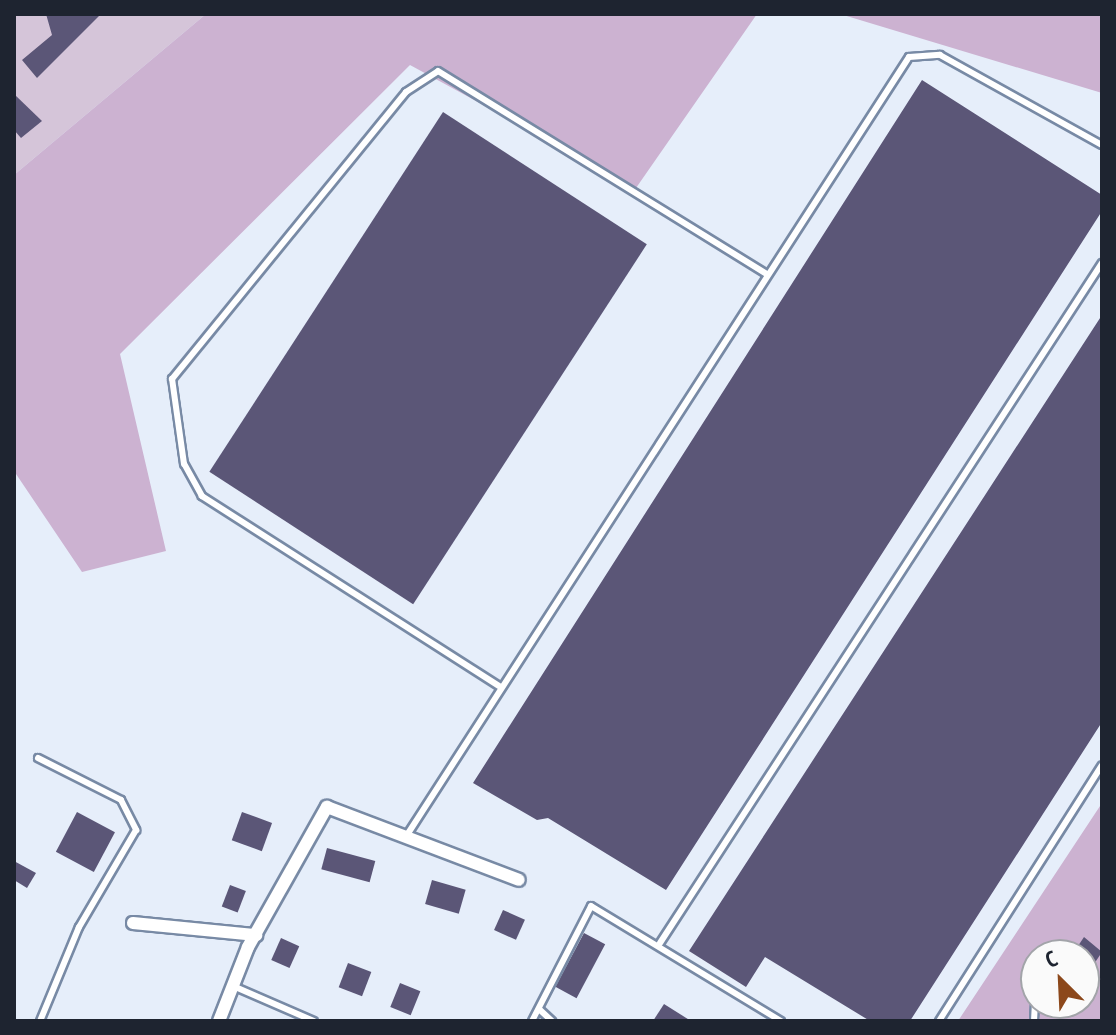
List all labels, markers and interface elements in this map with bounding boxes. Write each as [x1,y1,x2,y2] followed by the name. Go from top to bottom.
[1020,939,1100,1019] north arrow
[1041,944,1061,974] text: С

